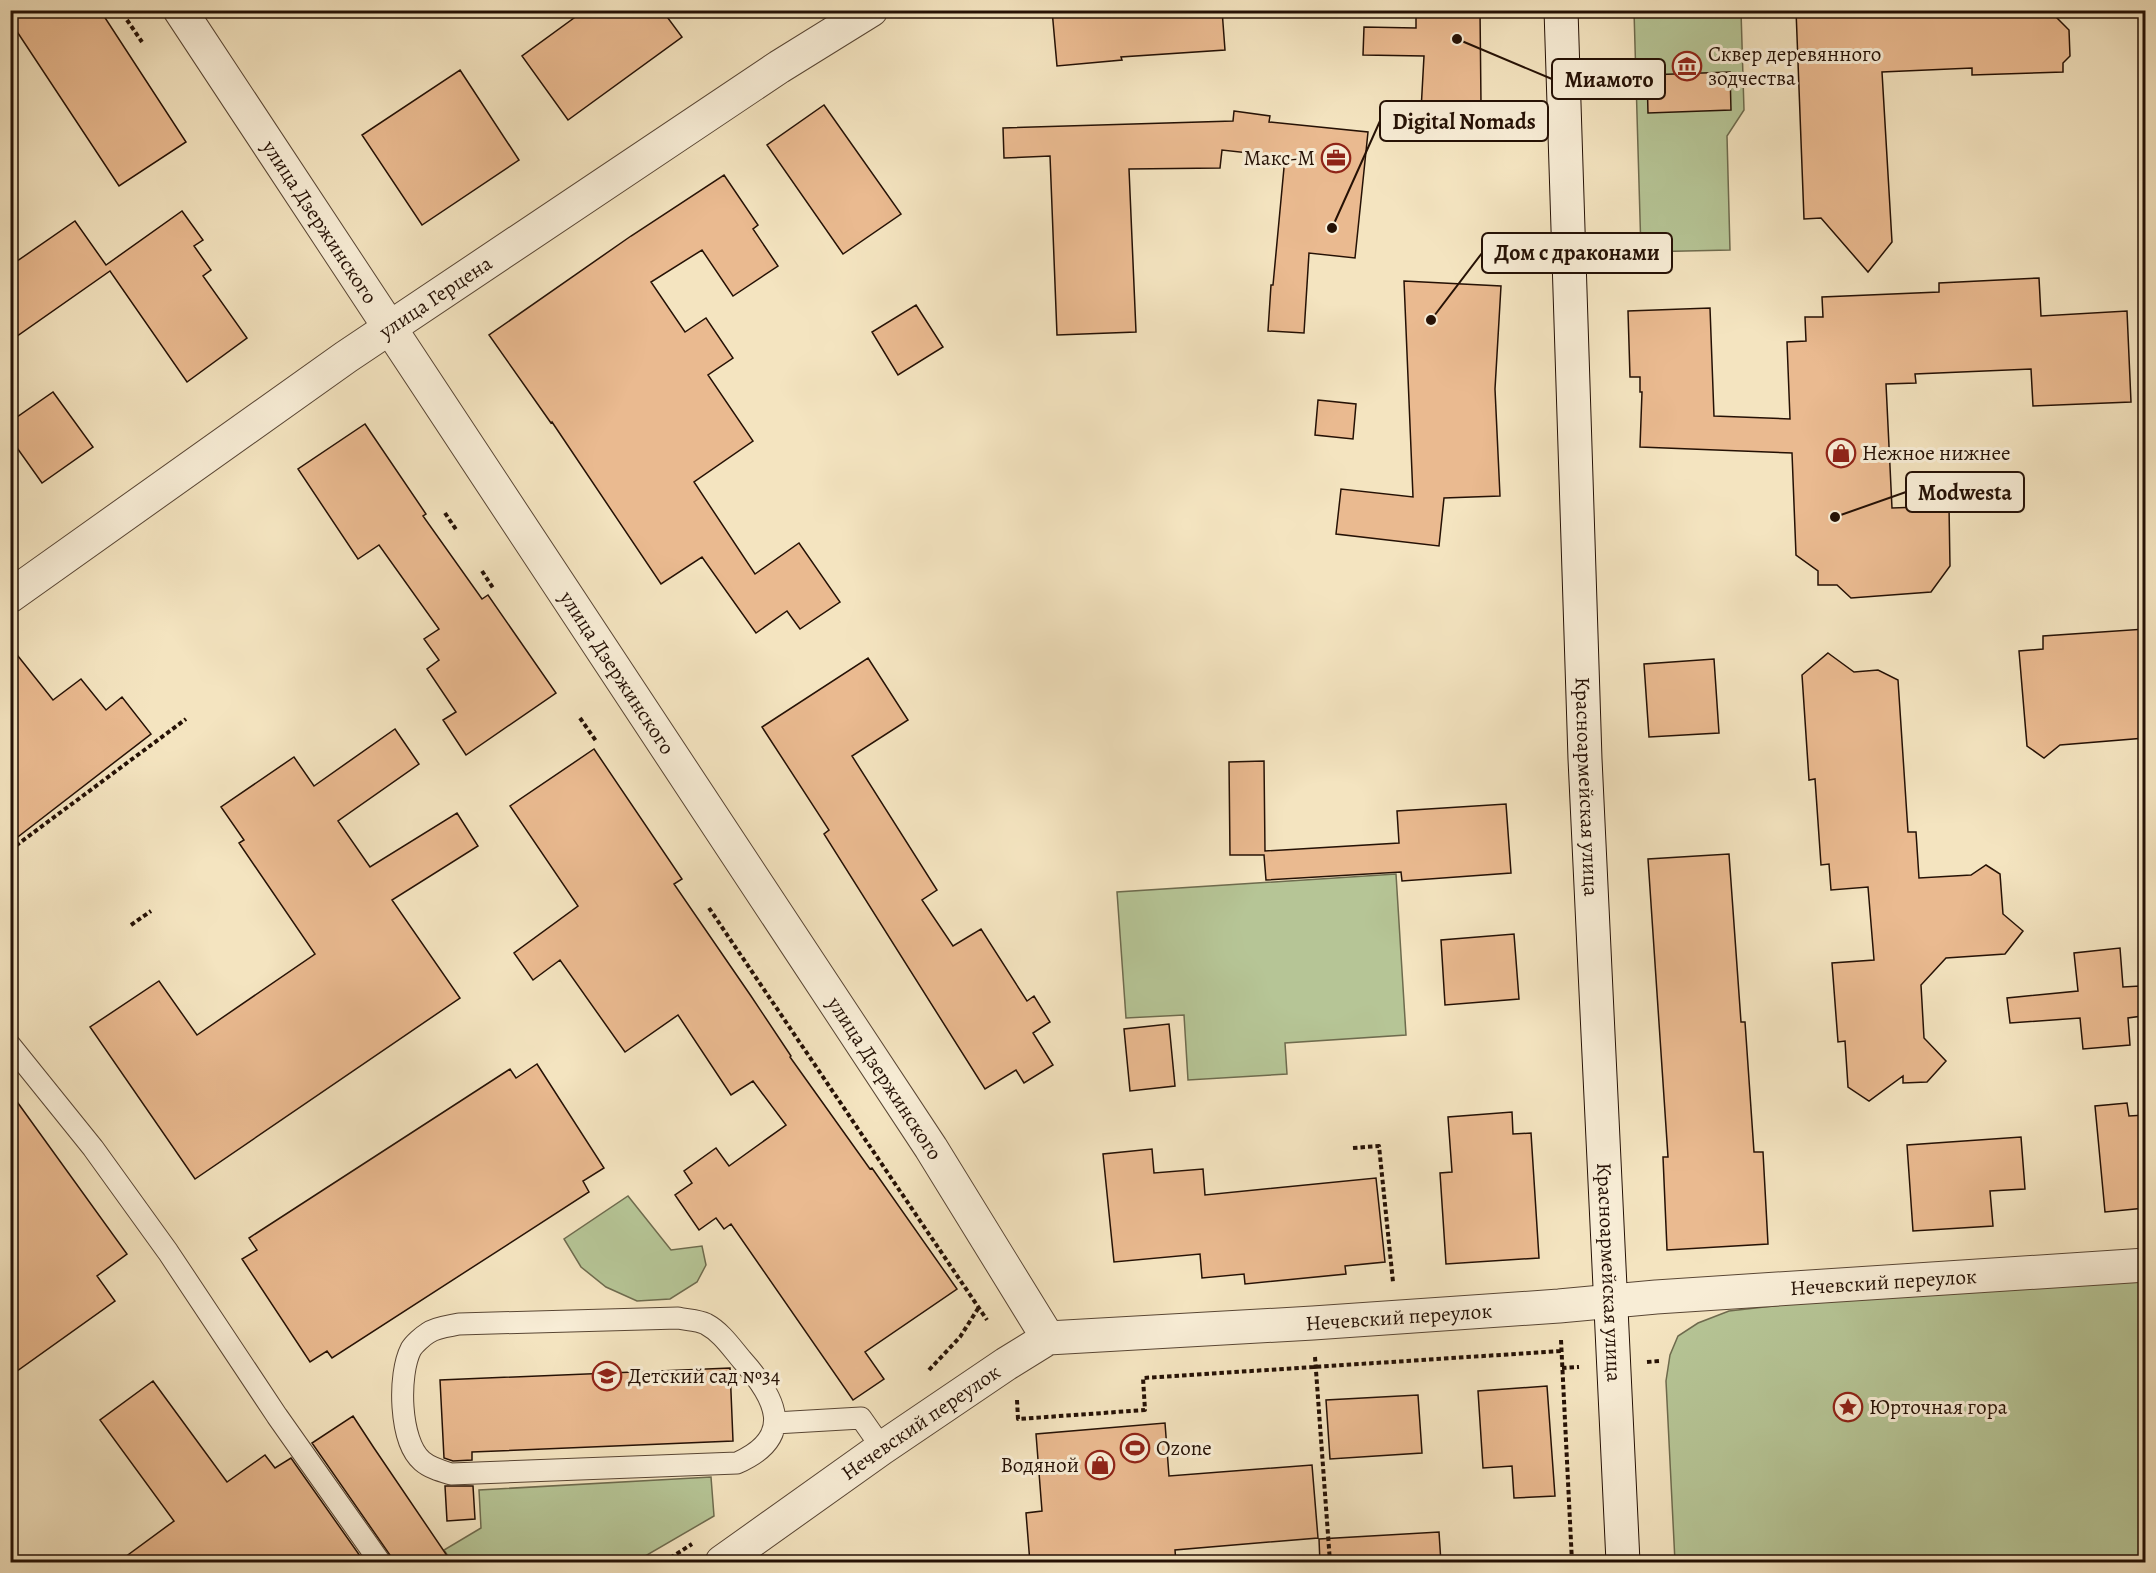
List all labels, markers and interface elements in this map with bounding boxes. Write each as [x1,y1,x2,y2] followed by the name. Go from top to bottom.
[1708,40,1881,92] place label: Сквер деревянного зодчества
[1671,50,1703,82] museum icon: Сквер деревянного зодчества
[1552,59,1665,99] callout: Миамото
[1564,65,1654,95] text: Миамото
[1380,101,1548,141] callout: Digital Nomads
[1392,107,1536,137] text: Digital Nomads
[255,134,384,309] street label: улица Дзержинского
[1320,142,1352,174] office icon: Макс-М
[1243,144,1315,172] place label: Макс-М
[1482,233,1672,273] callout: Дом с драконами
[1494,238,1660,268] text: Дом с драконами
[373,249,498,346] street label: улица Герцена
[1825,437,1857,469] shop icon: Нежное нижнее
[1862,439,2011,467] place label: Нежное нижнее
[1906,472,2024,512] callout: Modwesta
[1918,478,2013,508] text: Modwesta
[553,585,681,760] street label: улица Дзержинского
[1568,676,1605,897] street label: Красноармейская улица
[820,990,949,1165] street label: улица Дзержинского
[1590,1162,1628,1383] street label: Красноармейская улица
[1789,1262,1978,1302] street label: Нечевский переулок
[1304,1297,1493,1337] street label: Нечевский переулок
[836,1358,1006,1487] street label: Нечевский переулок
[591,1360,623,1392] school or university icon: Детский сад №34
[628,1362,780,1390] place label: Детский сад №34
[1832,1391,1864,1423] place icon: Юрточная гора
[1869,1393,2008,1421] place label: Юрточная гора
[1119,1432,1151,1464] sports icon: Ozone
[1156,1434,1212,1462] place label: Ozone
[1084,1449,1116,1481] shop icon: Водяной
[1000,1451,1079,1479] place label: Водяной

